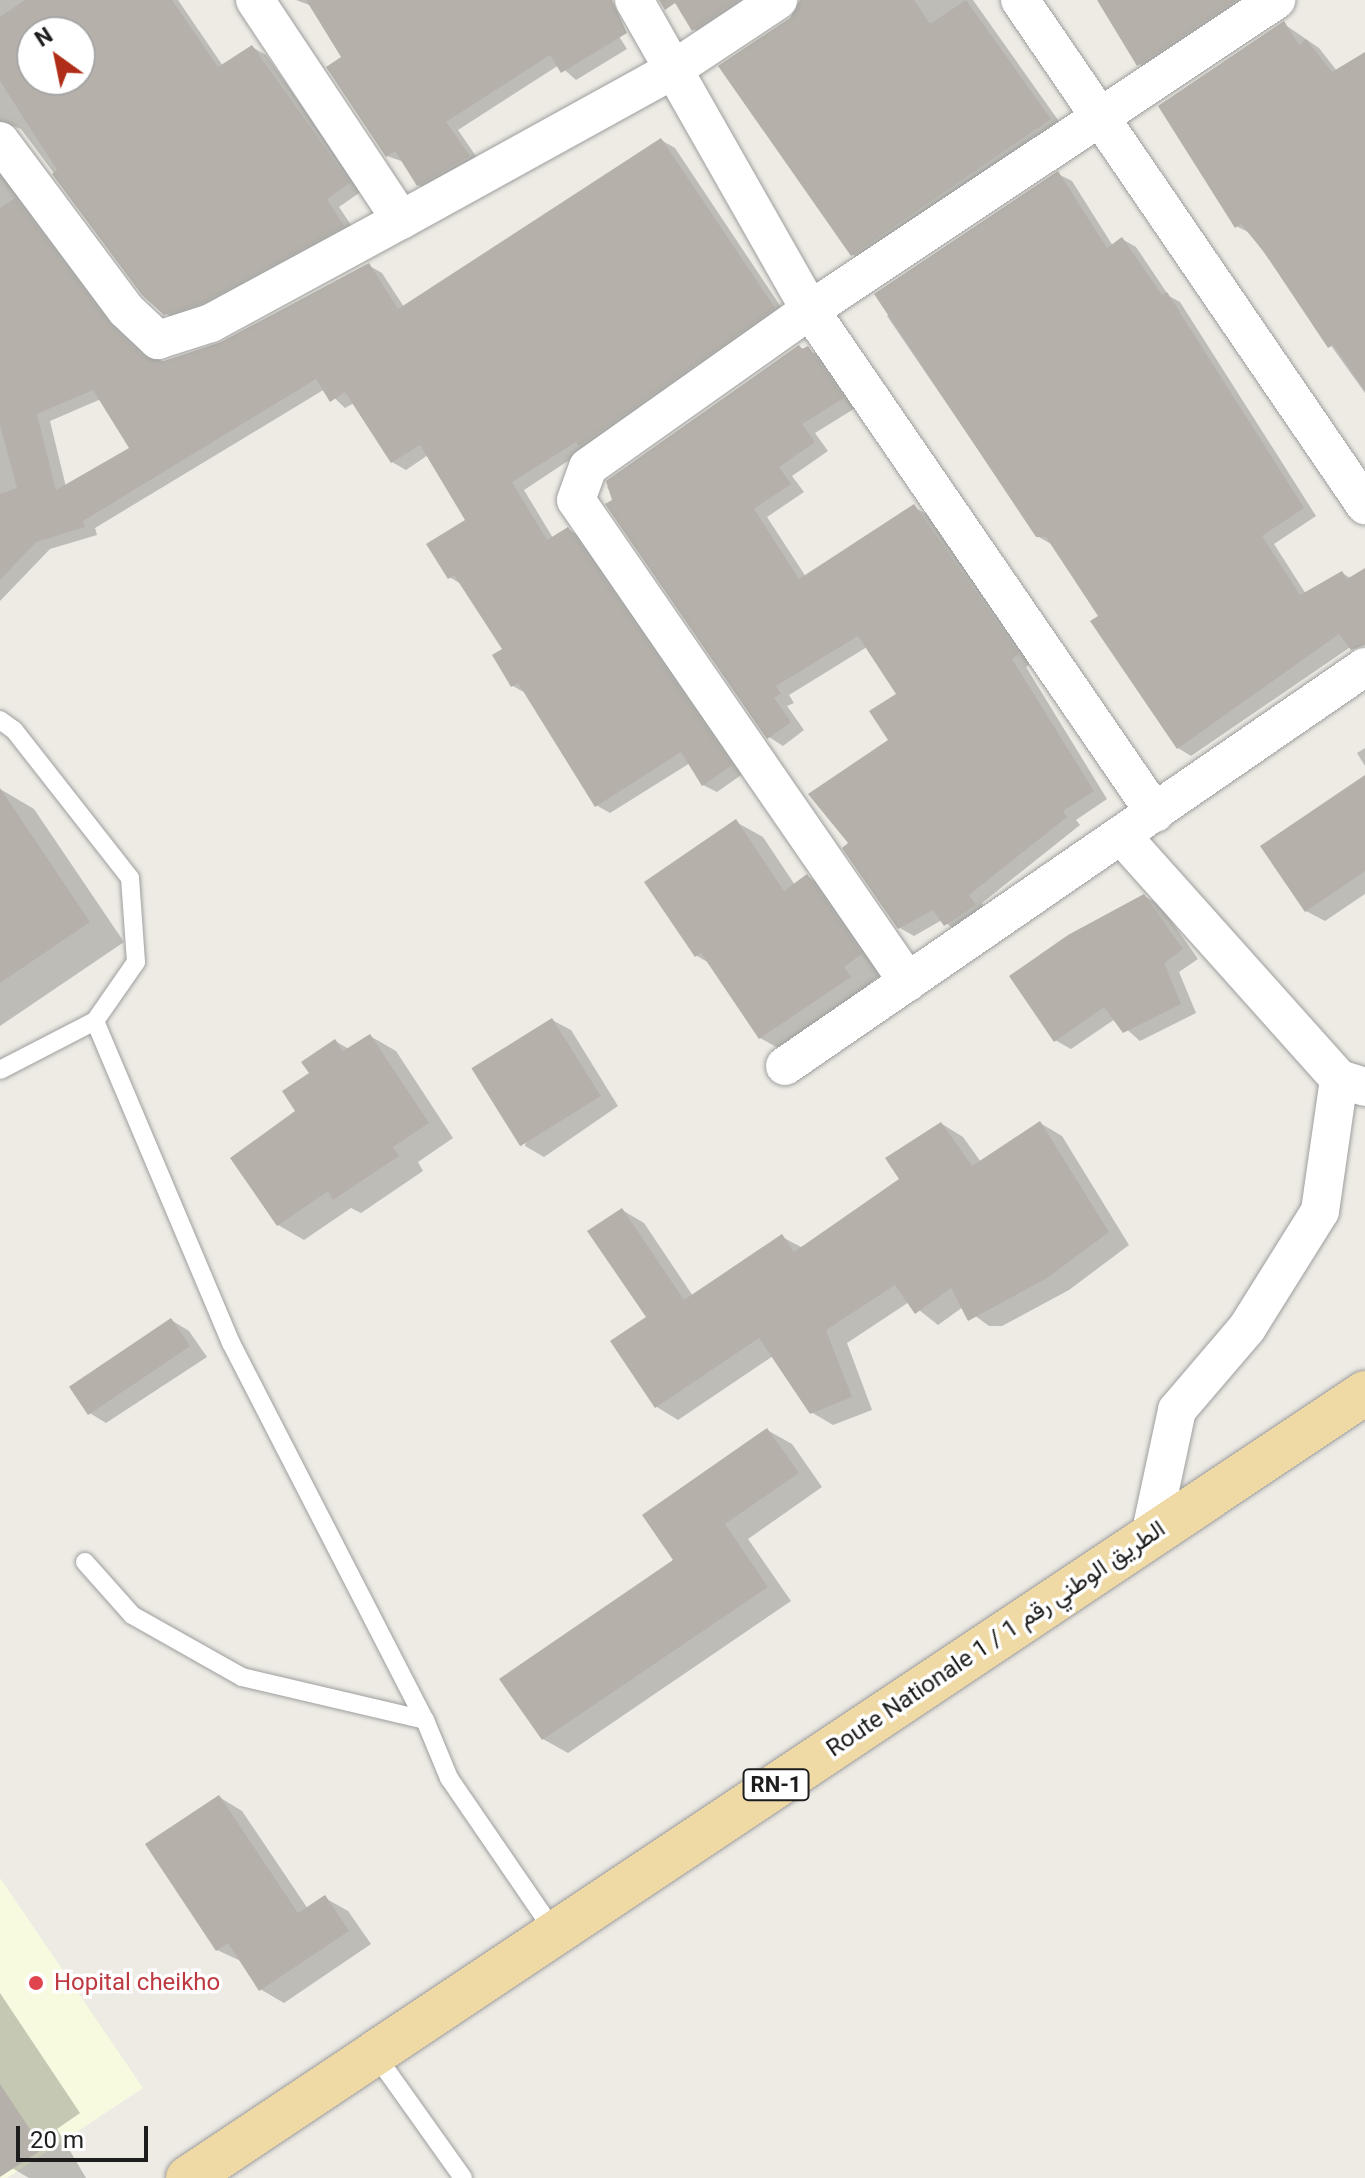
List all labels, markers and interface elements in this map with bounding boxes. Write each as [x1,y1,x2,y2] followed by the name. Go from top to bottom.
[16,16,96,96] north arrow
[30,22,57,52] text: N
[821,1515,1171,1763] street label: Route Nationale 1 / الطريق الوطني رقم 1
[742,1767,810,1803] road number: RN-1
[54,1969,220,1997] place label: Hopital cheikho
[25,1972,47,1994] marker: Hopital cheikho
[20,2110,152,2160] scale bar
[30,2126,84,2154] text: 20 m

